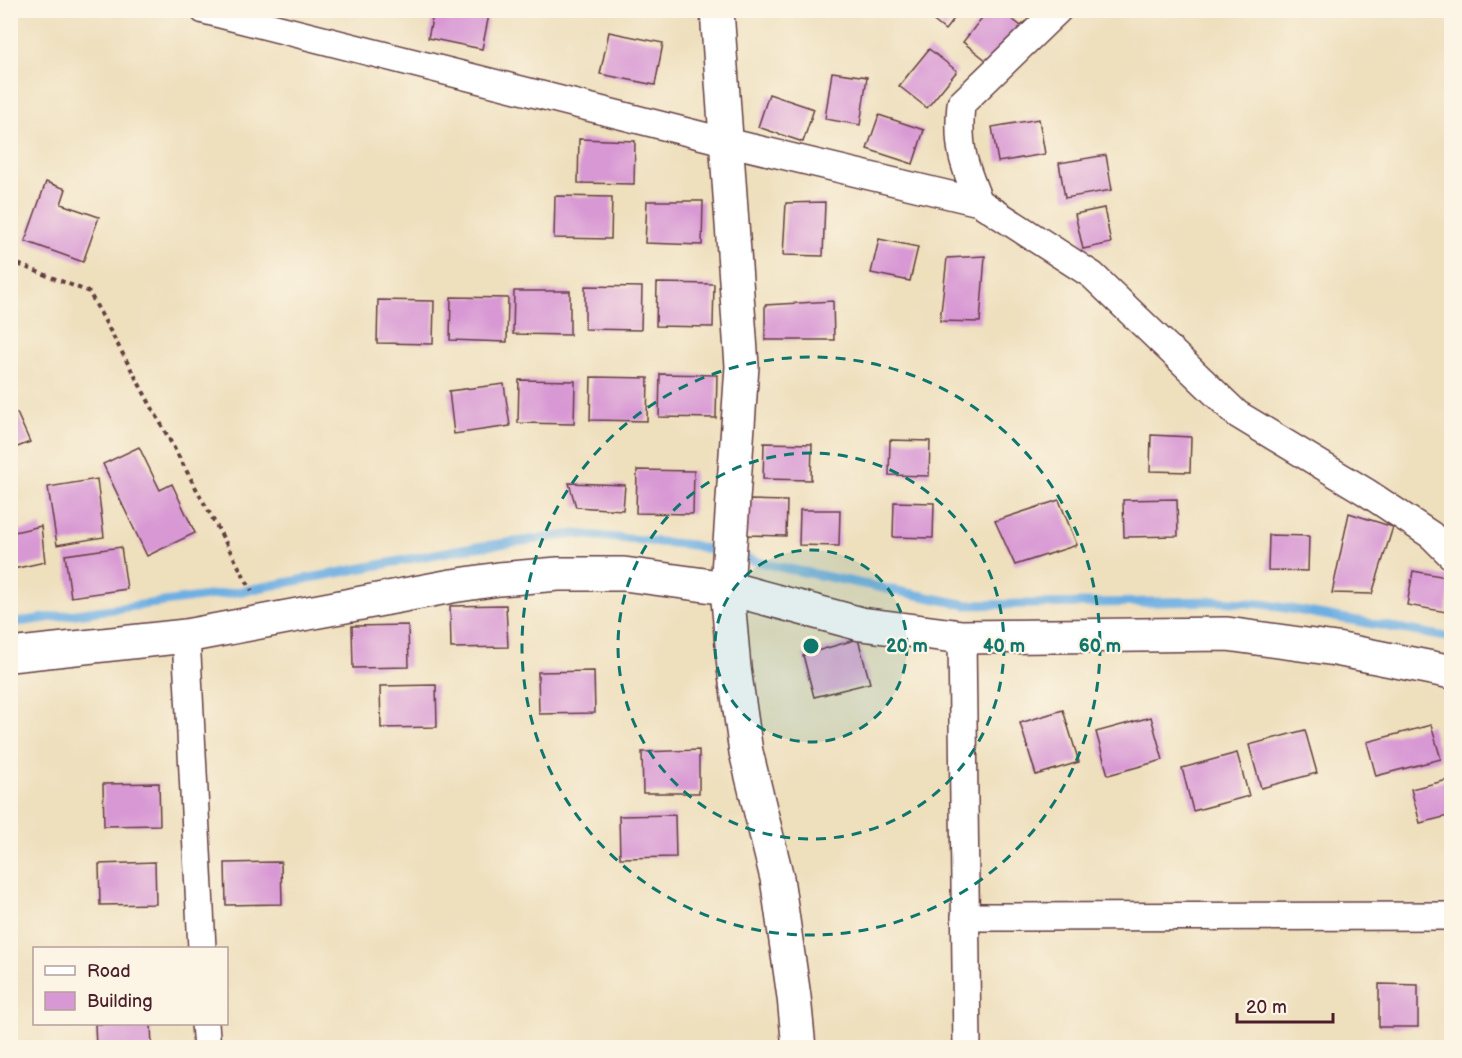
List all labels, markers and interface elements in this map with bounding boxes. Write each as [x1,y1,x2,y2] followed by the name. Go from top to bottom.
[801,636,821,656] centre of rings
[886,636,928,657] text: 20 m
[983,636,1025,657] text: 40 m
[1079,636,1121,657] text: 60 m
[33,947,228,1025] legend
[87,961,131,982] text: Road
[1237,986,1333,1024] scale bar
[87,991,153,1012] text: Building
[1246,997,1287,1018] text: 20 m

